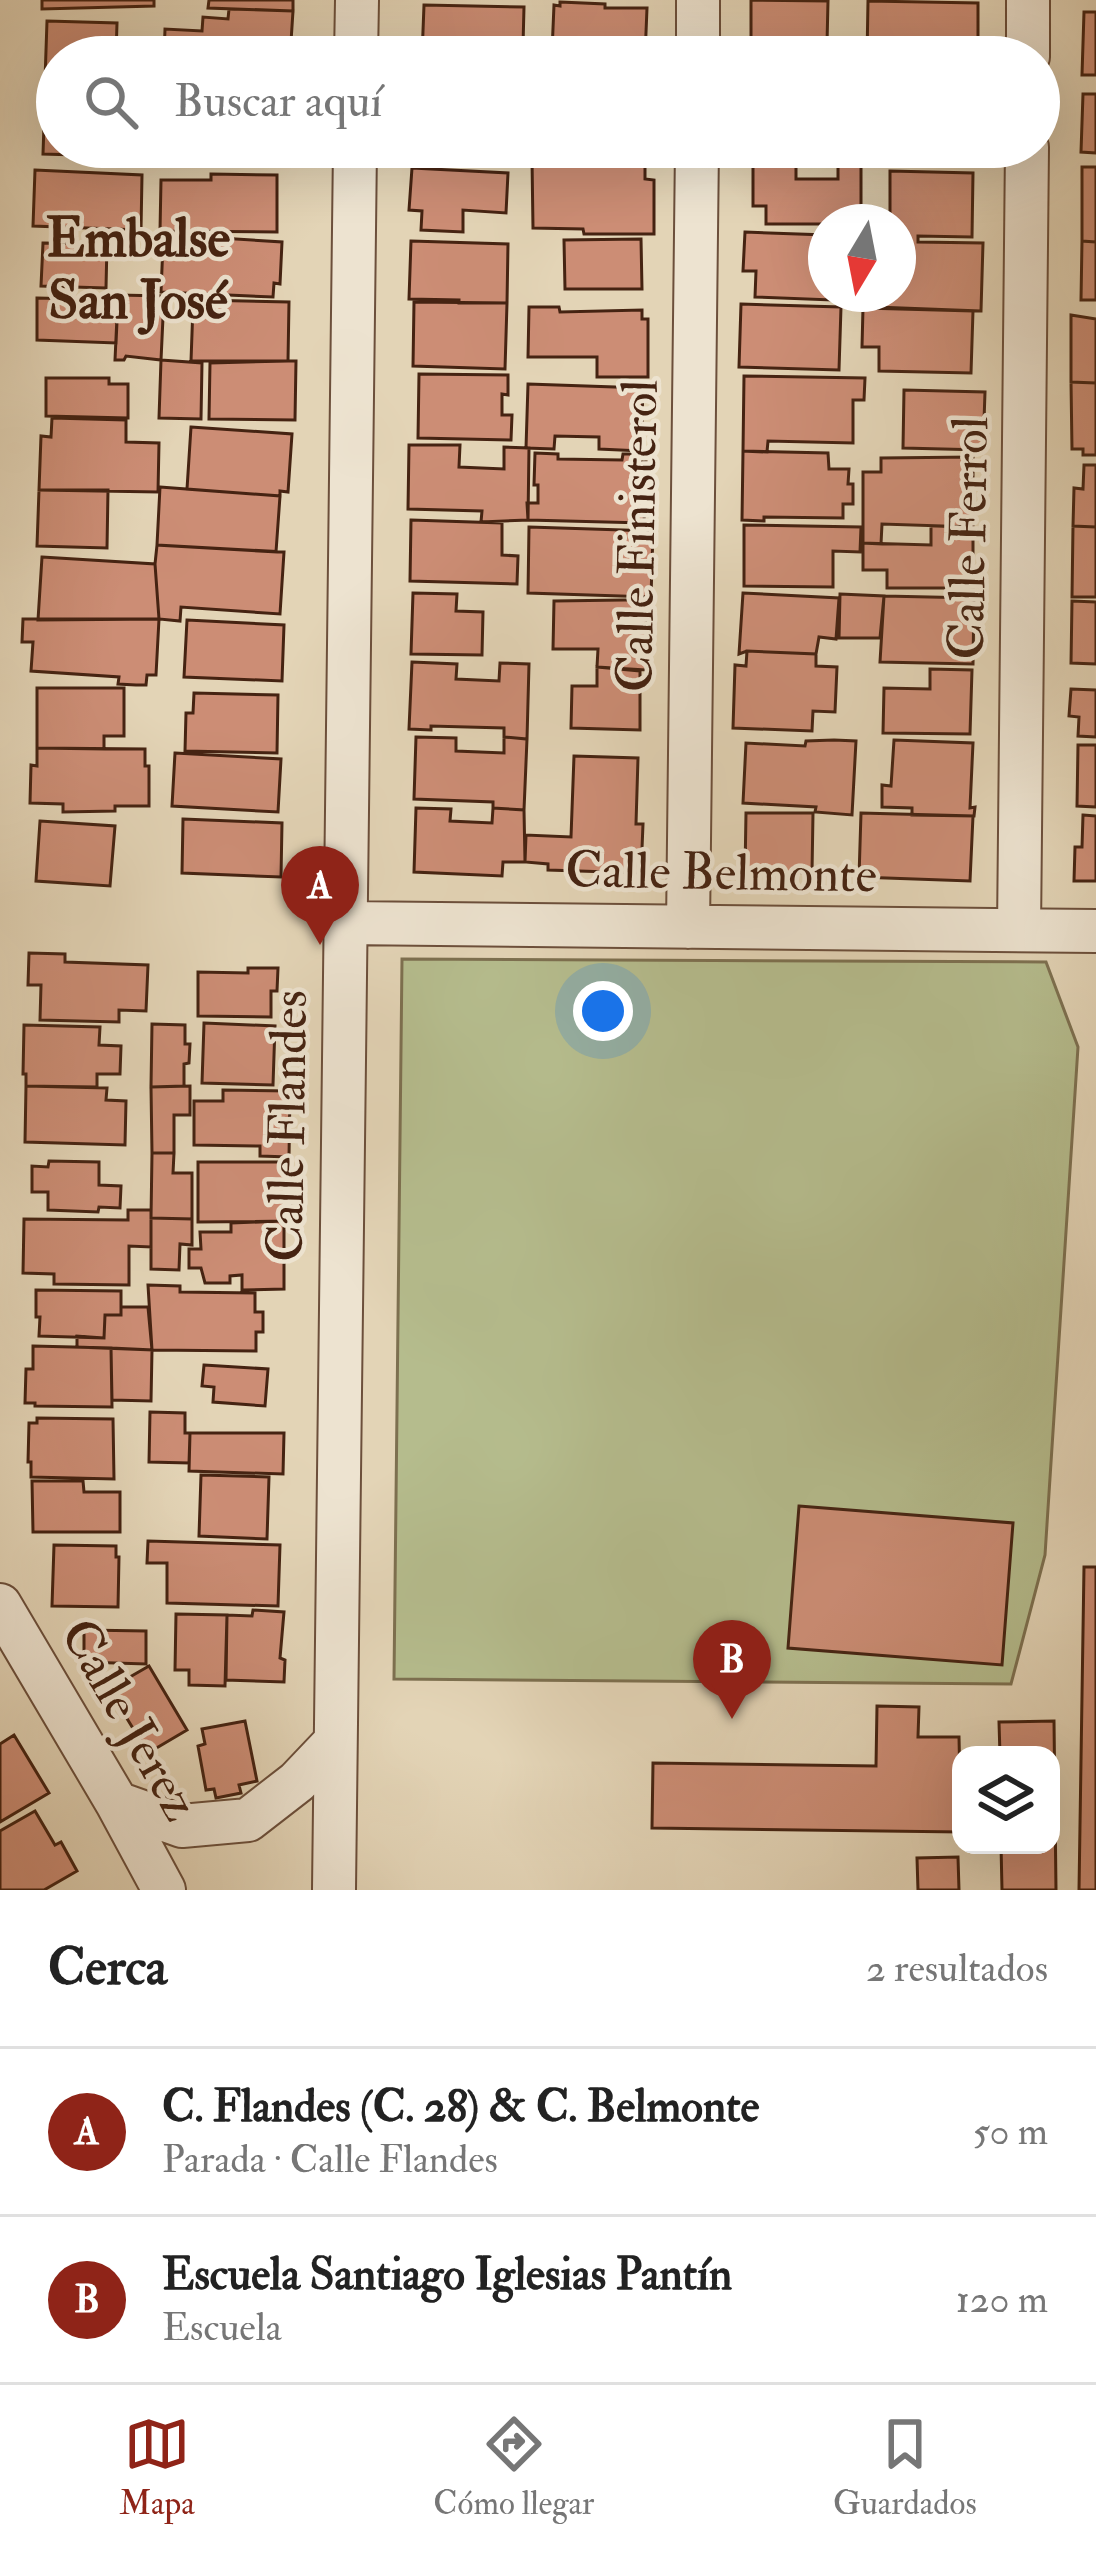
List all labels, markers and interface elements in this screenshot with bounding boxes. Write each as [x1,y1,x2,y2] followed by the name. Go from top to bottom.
[36,36,1060,168] search box
[78,69,144,135] icon: search
[174,74,382,130] text: Buscar aquí
[808,204,916,312] north arrow
[46,205,231,335] district label: Embalse San José
[603,379,673,693] street label: Calle Finisterol
[935,416,1003,660] street label: Calle Ferrol
[565,838,877,908] street label: Calle Belmonte
[281,846,359,945] pin: A
[573,981,633,1041] your location
[254,989,322,1263] street label: Calle Flandes
[46,1608,212,1832] street label: Calle Jerez
[693,1620,771,1719] pin: B
[952,1746,1060,1854] map controls
[952,1746,1060,1854] button: layers
[48,1936,167,2000] text: Cerca
[866,1944,1048,1993] text: 2 resultados
[162,2079,759,2135] text: C. Flandes (C. 28) & C. Belmonte
[75,2107,99,2156] text: A
[973,2107,1048,2156] text: 50 m
[162,2135,498,2184] text: Parada · Calle Flandes
[162,2247,732,2303] text: Escuela Santiago Iglesias Pantín
[74,2275,100,2324] text: B
[956,2275,1048,2324] text: 120 m
[162,2303,282,2352] text: Escuela
[119,2411,195,2524] tab: Mapa
[433,2411,594,2524] tab: Cómo llegar
[833,2411,977,2524] tab: Guardados

